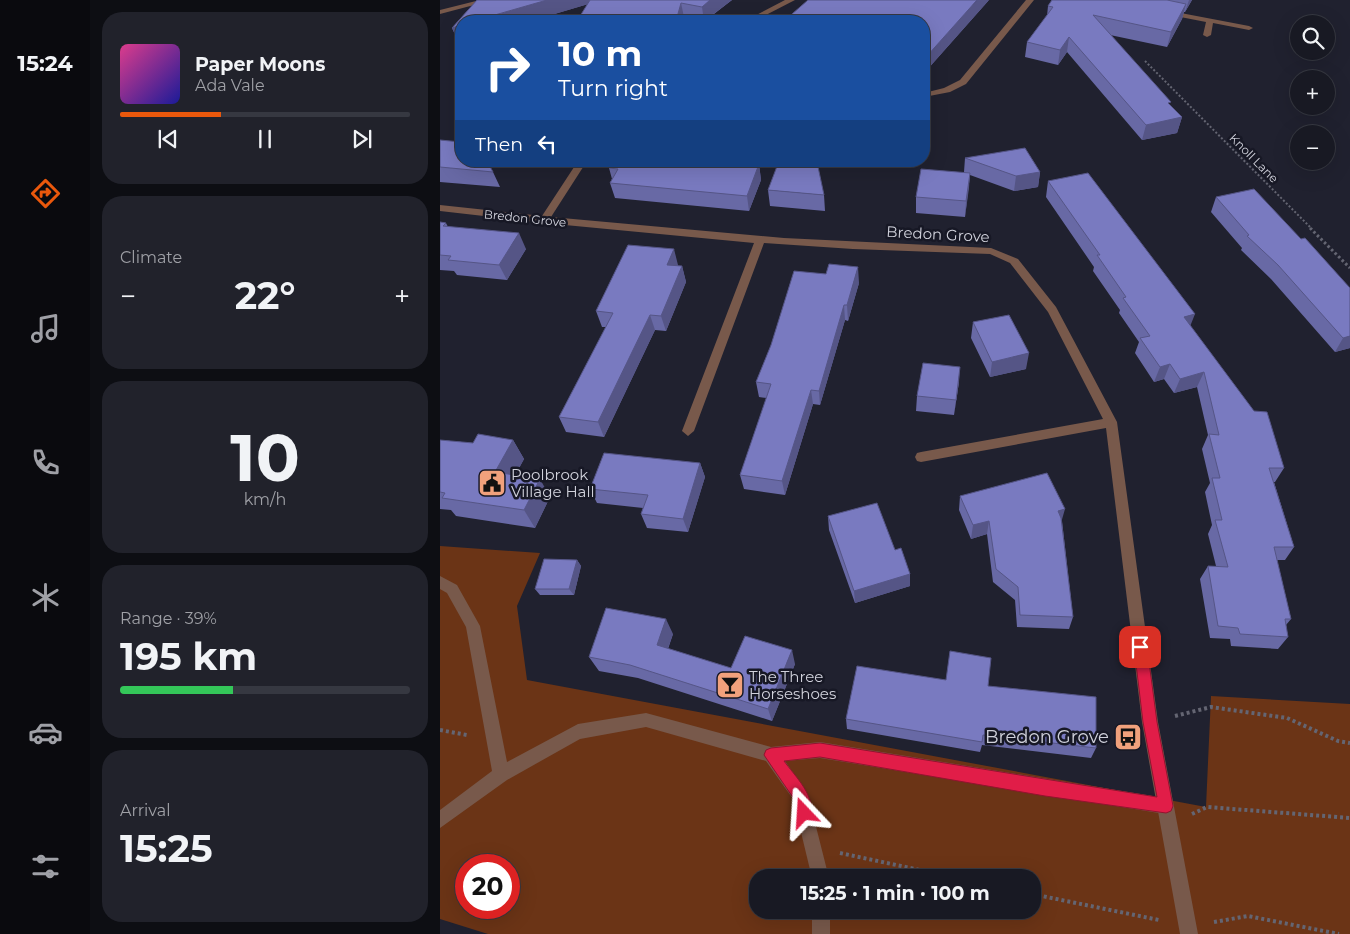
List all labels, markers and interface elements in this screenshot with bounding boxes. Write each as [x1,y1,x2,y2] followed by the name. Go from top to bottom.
[1290,15,1335,170] map controls
[1290,15,1335,60] button: search
[558,32,642,75] text: 10 m
[475,35,540,100] icon: right
[17,50,73,77] text: 15:24
[195,53,325,76] text: Paper Moons
[1290,70,1335,115] button: +
[558,75,668,102] text: Turn right
[195,76,265,95] text: Ada Vale
[154,125,182,153] icon: previous
[251,125,279,153] icon: pause
[348,125,376,153] icon: next
[1290,125,1335,170] button: −
[533,130,561,158] icon: left
[1226,130,1282,186] street label: Knoll Lane
[475,133,523,156] text: Then
[28,176,63,211] icon: directions
[483,206,567,230] street label: Bredon Grove
[886,222,990,246] street label: Bredon Grove
[120,248,182,267] text: Climate
[235,272,295,319] text: 22°
[120,279,136,313] text: −
[394,279,410,313] text: +
[28,311,63,346] icon: music
[230,418,300,497] text: 10
[28,445,63,480] icon: phone
[511,465,595,501] place label: Poolbrook Village Hall
[477,468,507,498] public building icon: Poolbrook Village Hall
[244,490,286,509] text: km/h
[28,580,63,615] icon: climate
[120,609,217,628] text: Range · 39%
[1119,626,1161,668] pin
[120,633,257,680] text: 195 km
[1126,633,1154,661] icon: arrive
[749,667,836,703] place label: The Three Horseshoes
[715,670,745,700] bar icon: The Three Horseshoes
[28,715,63,750] icon: car
[1113,722,1143,752] bus stop icon: Bredon Grove
[985,726,1109,748] place label: Bredon Grove
[777,786,829,838] position arrow
[120,801,170,820] text: Arrival
[120,825,213,872] text: 15:25
[28,849,63,884] icon: filters
[455,854,520,919] speed limit sign: 20
[800,882,990,905] text: 15:25 · 1 min · 100 m

